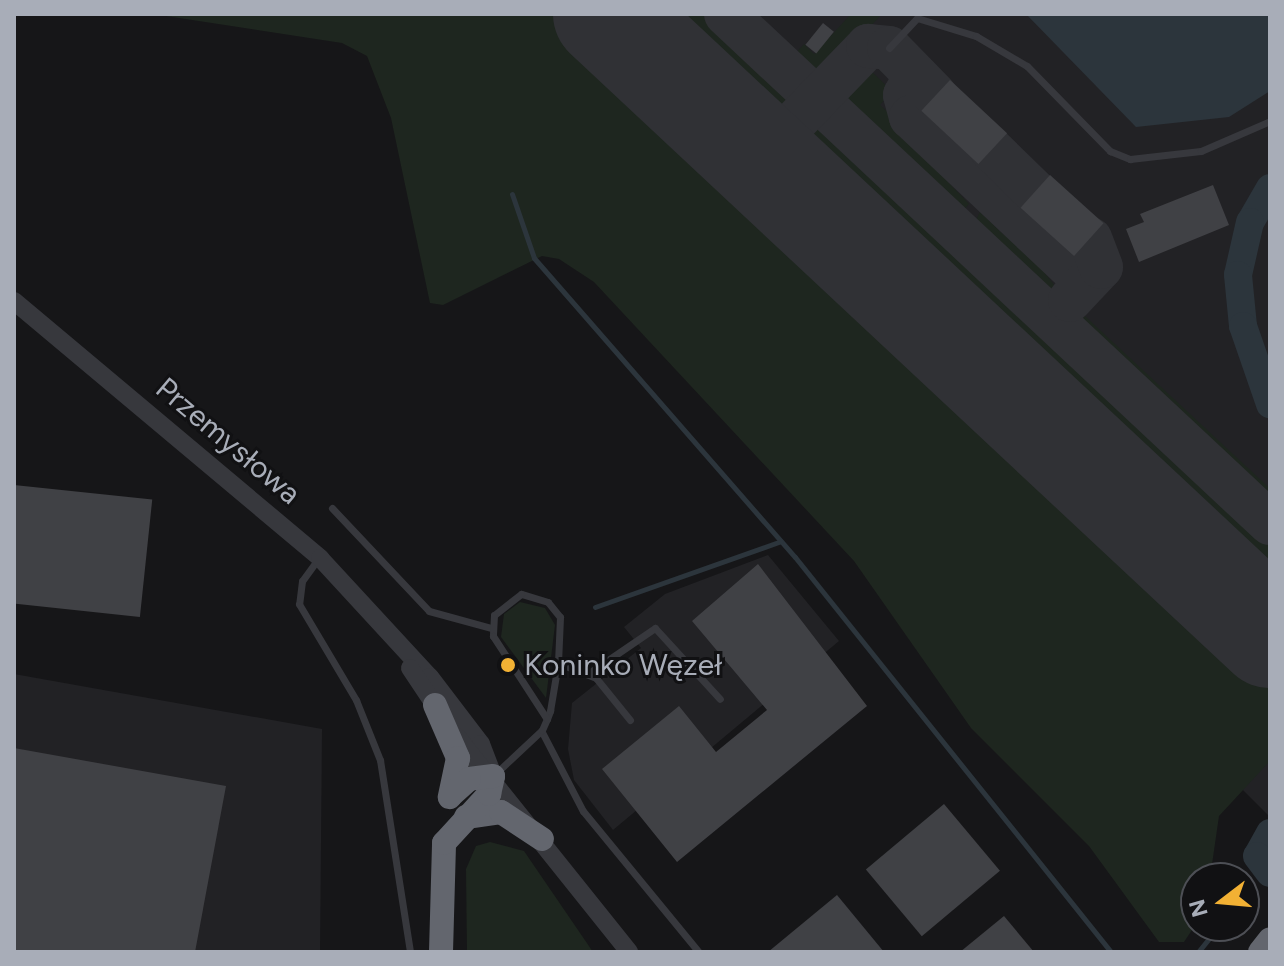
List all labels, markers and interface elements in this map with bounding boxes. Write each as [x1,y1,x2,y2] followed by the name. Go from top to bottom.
[148,370,308,512] street label: Przemysłowa
[524,647,722,683] place label: Koninko Węzeł
[499,656,517,674] marker: Koninko Węzeł
[1180,862,1260,942] north arrow
[1183,896,1214,920] text: N

